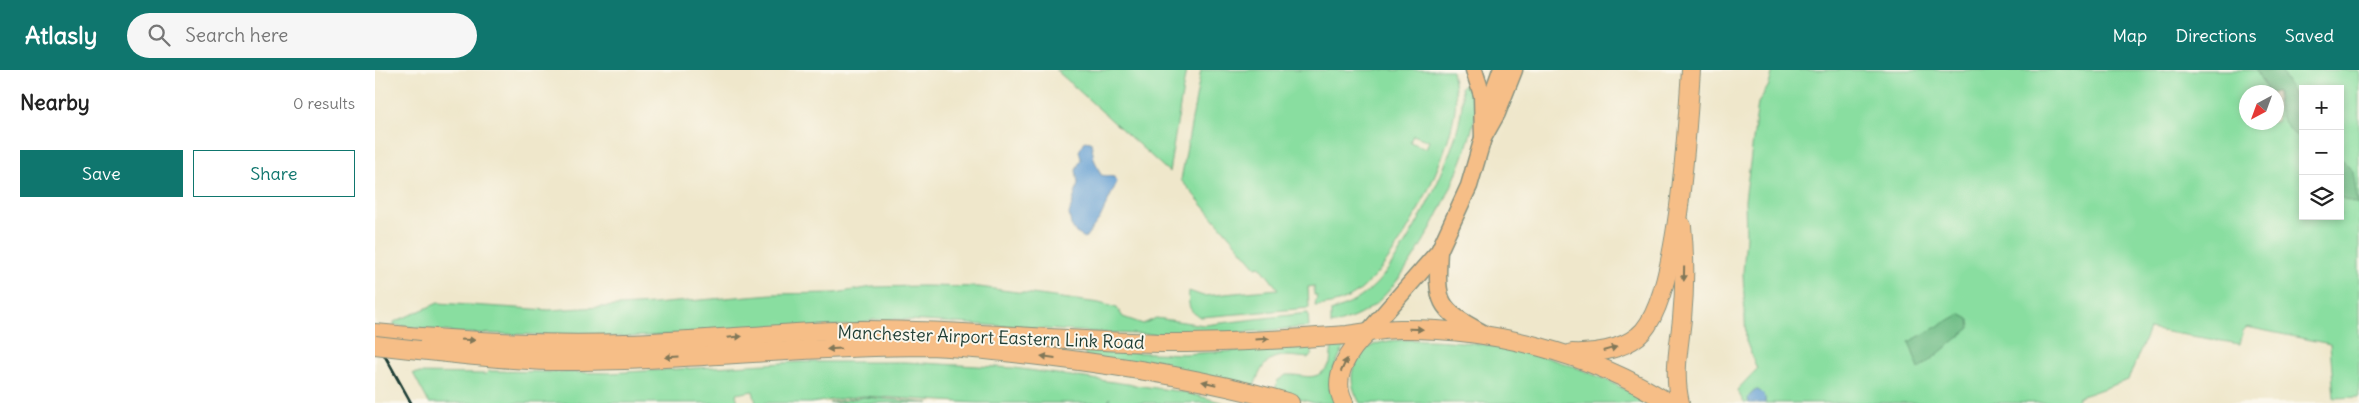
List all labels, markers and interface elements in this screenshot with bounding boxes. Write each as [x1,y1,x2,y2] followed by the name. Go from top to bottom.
[127,13,477,58] search box
[25,20,97,50] text: Atlasly
[145,21,173,49] icon: search
[185,23,288,47] text: Search here
[2112,24,2147,47] text: Map
[2175,24,2257,47] text: Directions
[2285,24,2334,47] text: Saved
[2239,85,2284,130] north arrow
[2299,85,2344,220] map controls
[2299,85,2344,130] button: +
[20,89,90,116] text: Nearby
[293,93,355,113] text: 0 results
[2299,130,2344,175] button: −
[20,150,183,197] button: Save
[193,150,355,197] button: Share
[2299,175,2344,220] button: layers
[1680,267,1688,283] one-way arrow
[837,320,1145,354] street label: Manchester Airport Eastern Link Road
[1409,325,1425,333] one-way arrow
[727,333,743,341] one-way arrow
[1254,335,1270,343] one-way arrow
[460,337,476,345] one-way arrow
[1602,344,1617,352] one-way arrow
[826,345,842,353] one-way arrow
[1040,353,1056,361] one-way arrow
[663,354,679,362] one-way arrow
[1340,357,1349,372] one-way arrow
[1201,379,1216,387] one-way arrow

